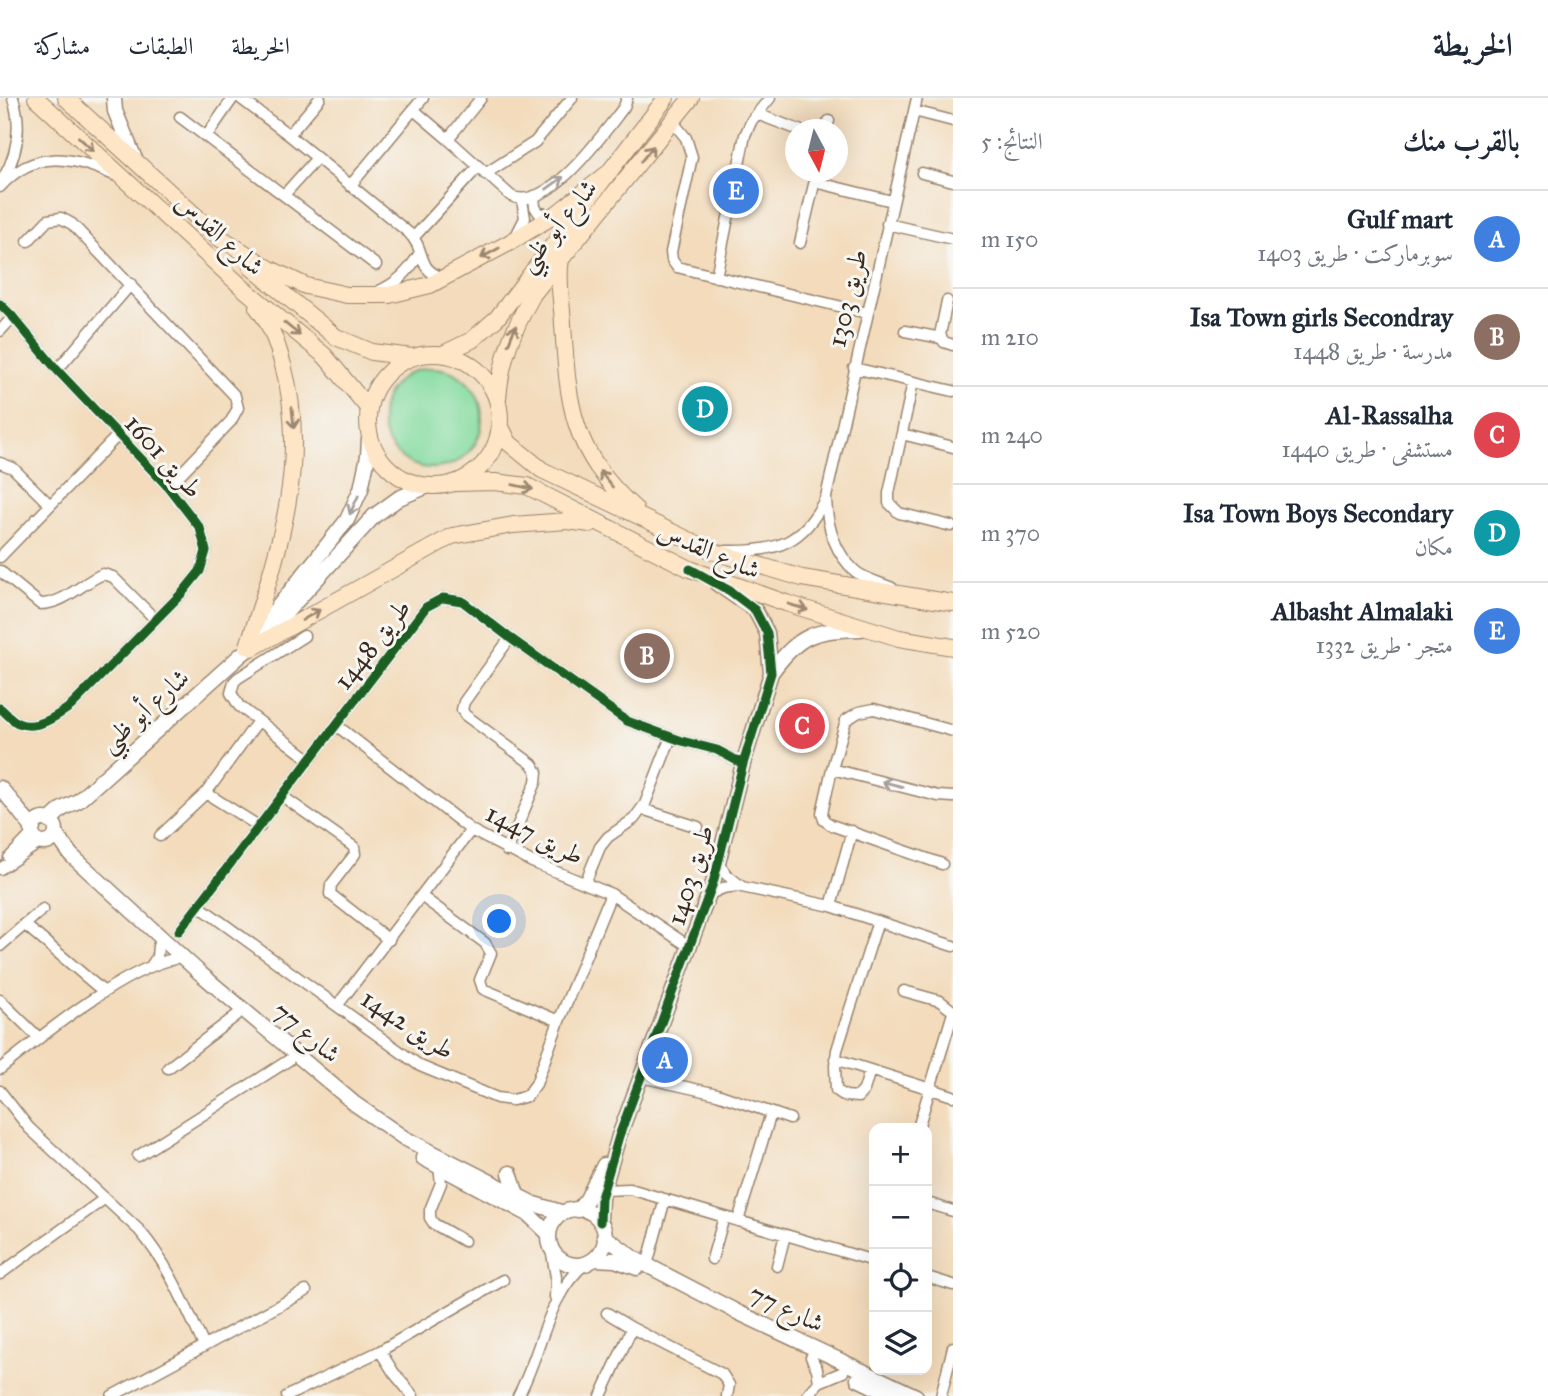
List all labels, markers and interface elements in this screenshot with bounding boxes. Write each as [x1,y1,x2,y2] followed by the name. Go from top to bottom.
[1433,25,1513,65] text: الخريطة
[35,31,90,61] text: مشاركة
[128,31,194,61] text: الطبقات
[232,31,290,61] text: الخريطة
[785,119,848,182] north arrow
[1403,123,1520,159] text: بالقرب منك
[981,127,1043,155] text: النتائج: 5
[77,136,94,153] one-way arrow
[639,145,655,163] one-way arrow
[713,165,759,217] pin: E
[509,172,610,283] street label: شارع أبو ظبي
[545,176,564,190] one-way arrow
[165,186,271,287] street label: شارع القدس
[1347,203,1453,235] text: Gulf mart
[981,225,1038,253] text: 150 m
[1489,225,1505,253] text: A
[1257,239,1453,267] text: سوبرماركت · طريق 1403
[480,246,500,260] one-way arrow
[820,246,875,350] street label: طريق 1303
[1190,301,1453,333] text: Isa Town girls Secondray
[282,321,300,336] one-way arrow
[981,323,1039,351] text: 210 m
[1489,323,1505,351] text: B
[506,325,519,347] one-way arrow
[1293,337,1453,365] text: مدرسة · طريق 1448
[682,383,728,435] pin: D
[1326,399,1453,431] text: Al-Rassalha
[287,406,300,429] one-way arrow
[117,407,210,505] street label: طريق 1601
[981,421,1043,449] text: 240 m
[1489,421,1505,449] text: C
[1282,435,1453,463] text: مستشفى · طريق 1440
[598,471,614,489] one-way arrow
[511,481,533,494] one-way arrow
[347,494,360,515] one-way arrow
[1183,497,1453,529] text: Isa Town Boys Secondary
[650,514,765,592] street label: شارع القدس
[981,519,1040,547] text: 370 m
[1488,519,1506,547] text: D
[1414,533,1453,561] text: مكان
[327,592,418,696] street label: طريق 1448
[1272,595,1453,627] text: Albasht Almalaki
[786,601,808,614] one-way arrow
[301,607,321,621] one-way arrow
[981,617,1041,645] text: 520 m
[1489,617,1505,645] text: E
[624,630,670,682] pin: B
[1316,631,1453,659] text: متجر · طريق 1332
[92,661,201,765] street label: شارع أبو ظبي
[779,700,825,752] pin: C
[881,777,904,790] one-way arrow
[480,797,589,872] street label: طريق 1447
[660,821,721,929] street label: طريق 1403
[482,904,516,938] your location
[355,982,461,1067] street label: طريق 1442
[263,995,347,1074] street label: شارع 77
[642,1034,688,1086] pin: A
[869,1123,932,1375] map controls
[869,1123,932,1186] button: +
[869,1186,932,1249] button: −
[869,1249,932,1312] button: locate
[742,1277,829,1345] street label: شارع 77
[869,1312,932,1375] button: layers

